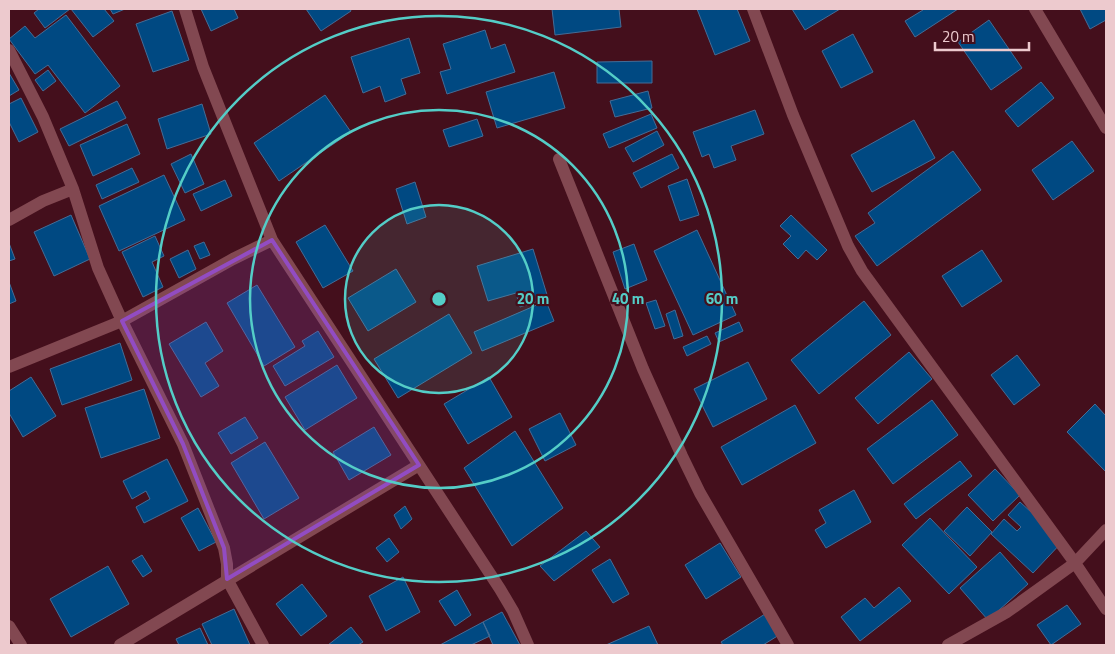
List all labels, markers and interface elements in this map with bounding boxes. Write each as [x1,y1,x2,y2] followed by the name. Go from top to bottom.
[935,20,1029,52] scale bar
[942,25,975,48] text: 20 m
[517,287,549,310] text: 20 m
[612,287,644,310] text: 40 m
[706,287,738,310] text: 60 m
[430,290,448,308] centre of rings

